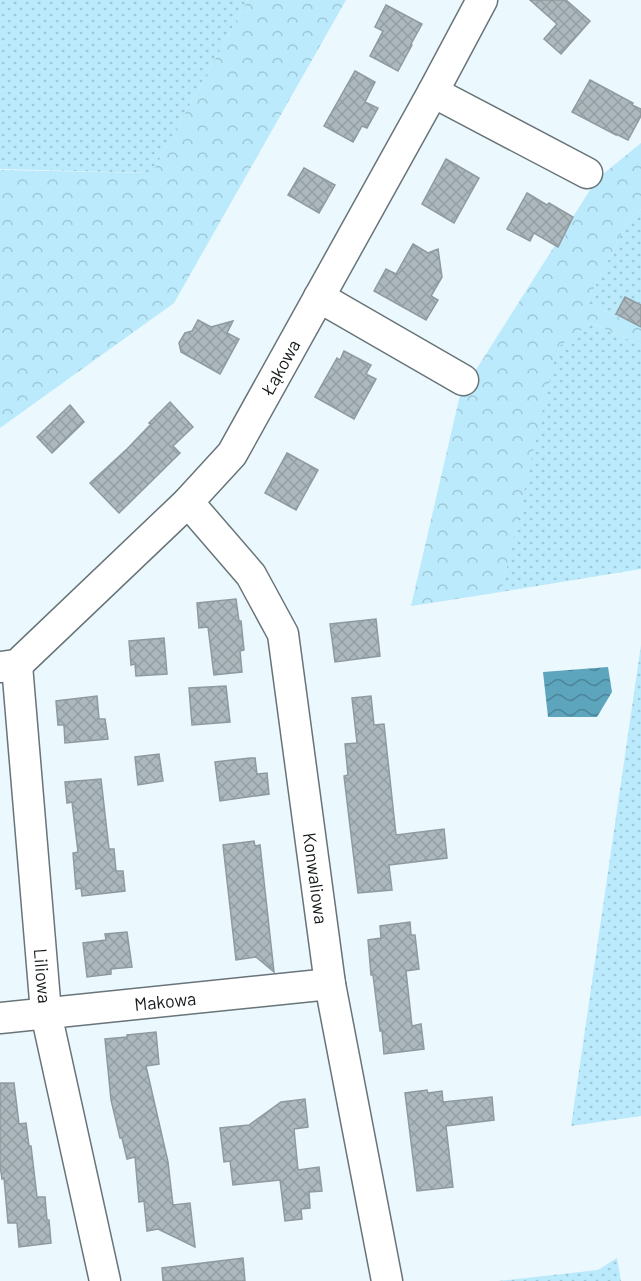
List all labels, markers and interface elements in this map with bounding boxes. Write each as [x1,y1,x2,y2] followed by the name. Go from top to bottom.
[256,335,305,399] street label: Łąkowa
[299,831,333,925] street label: Konwaliowa
[30,948,56,1004] street label: Liliowa
[133,987,197,1015] street label: Makowa

